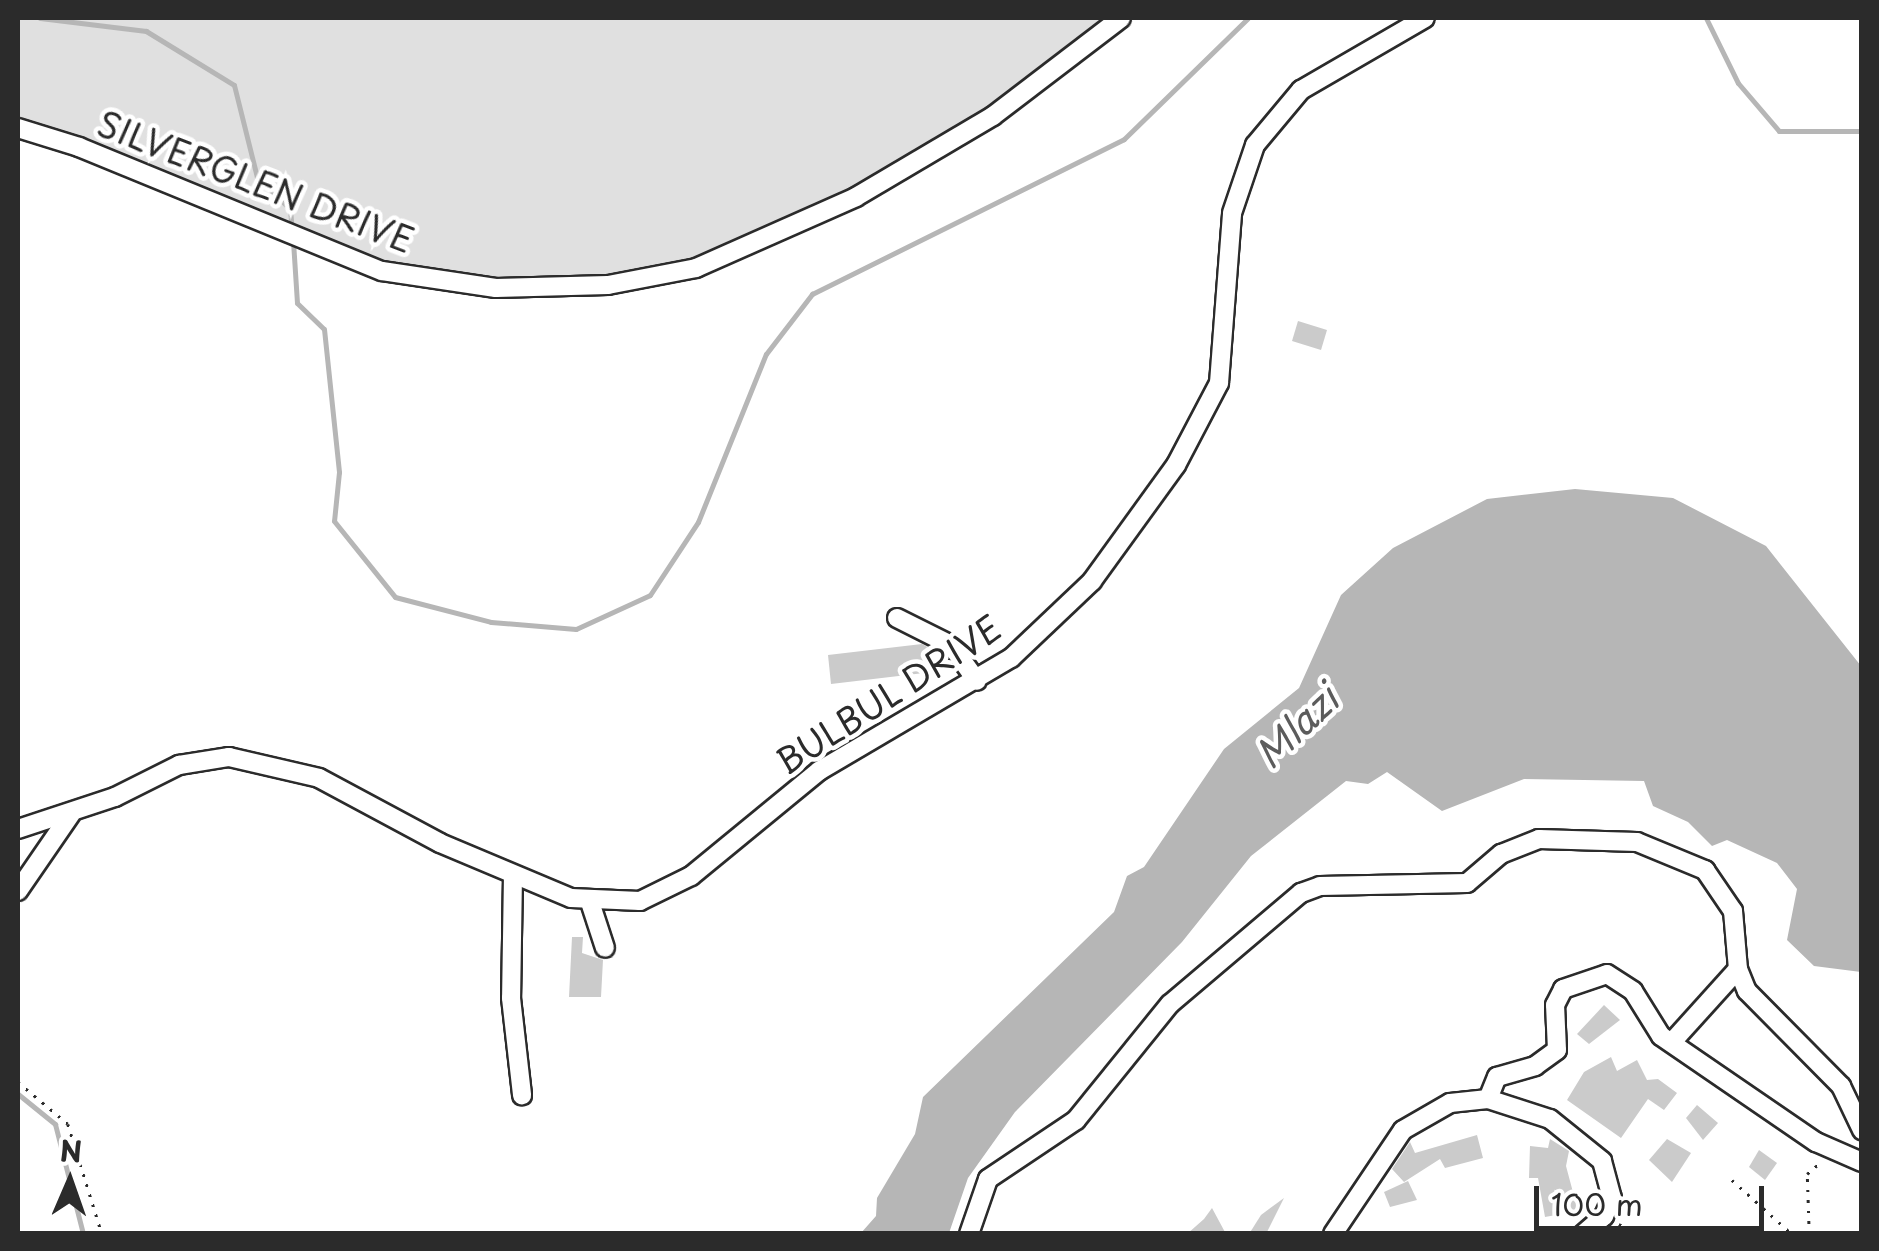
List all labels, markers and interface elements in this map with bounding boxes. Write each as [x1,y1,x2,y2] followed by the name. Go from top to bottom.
[92,101,420,261] street label: SILVERGLEN DRIVE
[767,605,1009,783] street label: BULBUL DRIVE
[1245,675,1347,777] water label: Mlazi
[59,1129,83,1172] text: N
[20,1131,120,1231] north arrow
[1539,1166,1769,1228] scale bar
[1551,1181,1643,1226] text: 100 m

